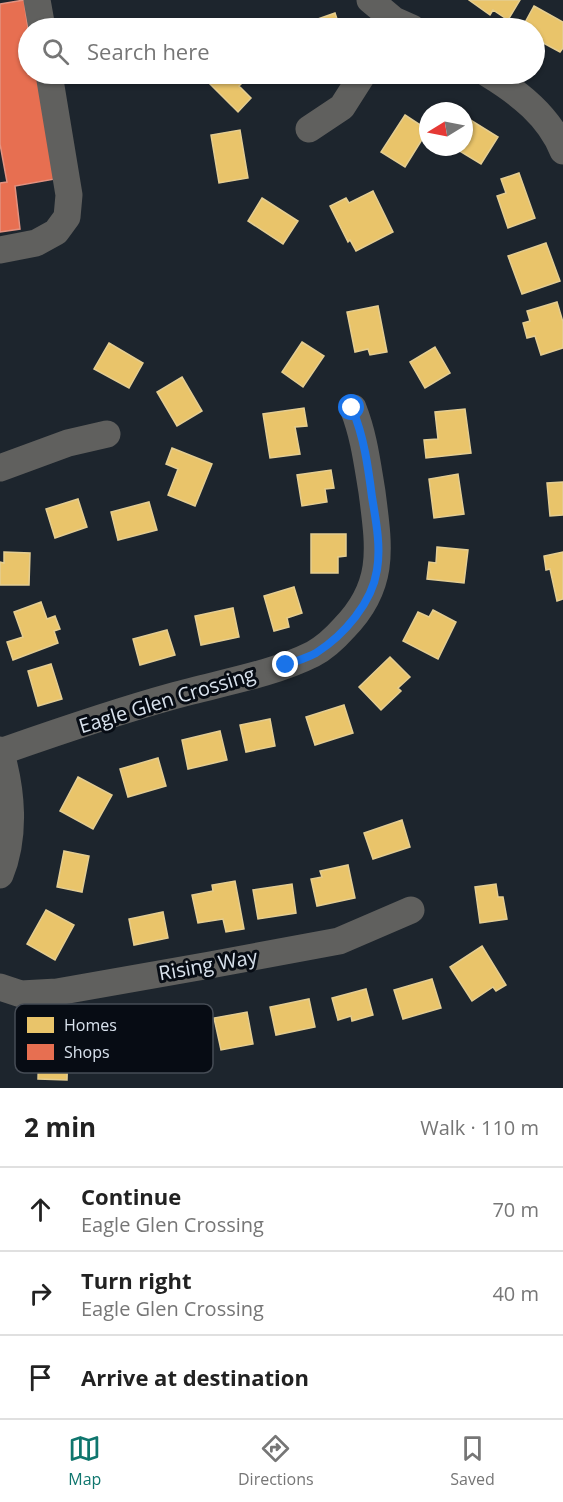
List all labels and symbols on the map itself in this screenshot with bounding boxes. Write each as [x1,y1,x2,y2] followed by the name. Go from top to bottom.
[419,102,473,156] north arrow
[338,394,364,420] route start
[272,651,298,677] route end
[75,660,258,739] street label: Eagle Glen Crossing
[156,942,260,986] street label: Rising Way
[15,1004,213,1073] legend
[64,1014,117,1036] text: Homes
[64,1041,110,1063] text: Shops

